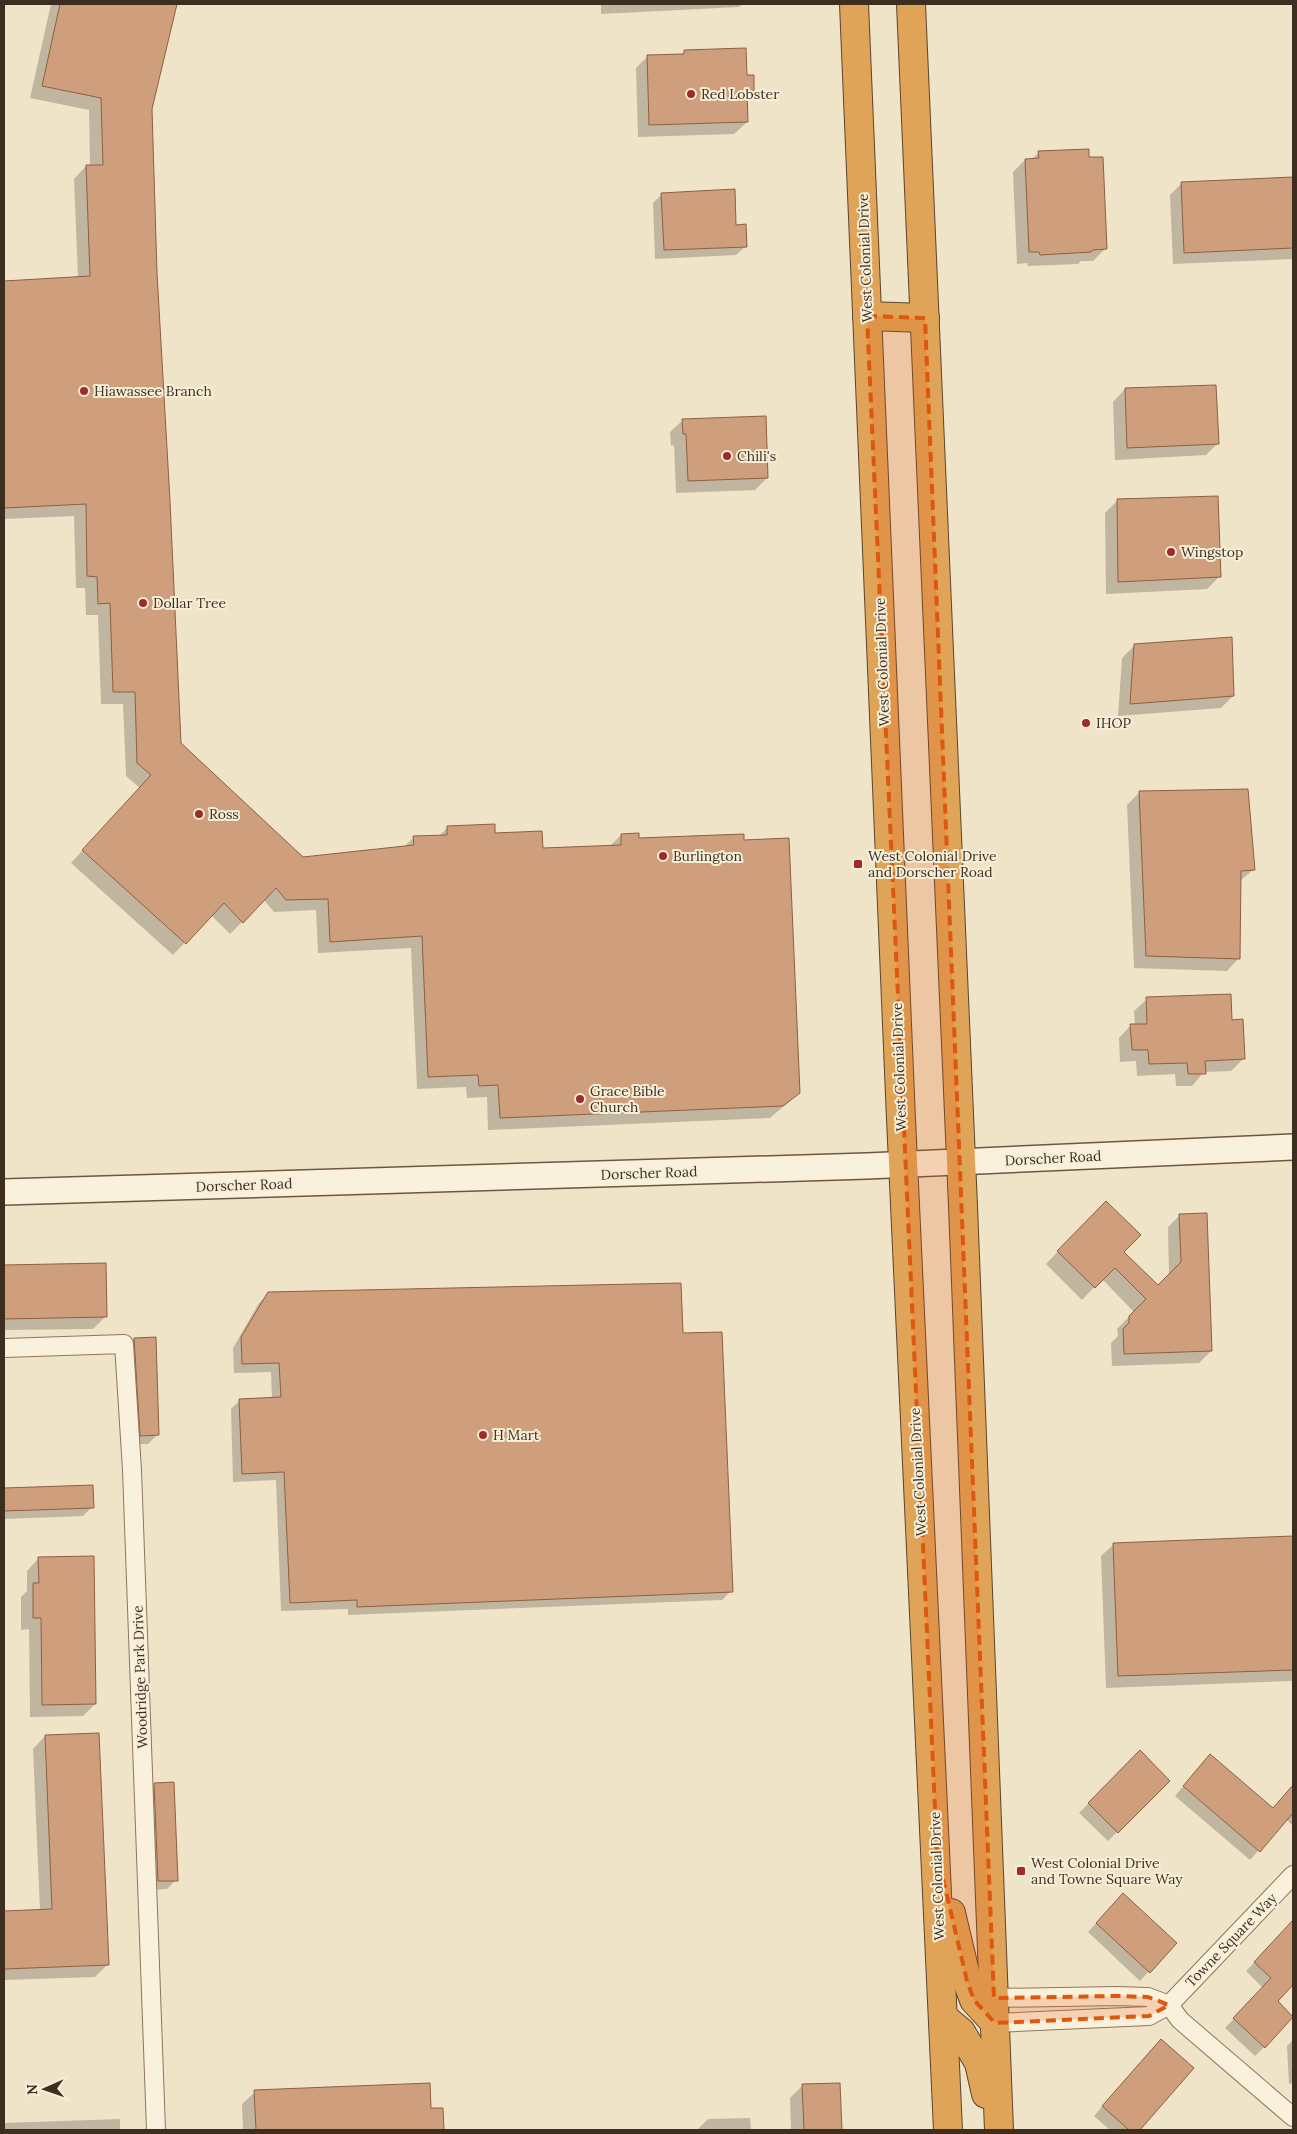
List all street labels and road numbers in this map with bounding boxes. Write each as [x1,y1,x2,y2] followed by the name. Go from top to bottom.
[854,193,876,323] street label: West Colonial Drive
[871,597,893,727] street label: West Colonial Drive
[888,1002,910,1132] street label: West Colonial Drive
[1004,1146,1102,1170] street label: Dorscher Road
[600,1162,698,1184] street label: Dorscher Road
[195,1174,293,1196] street label: Dorscher Road
[906,1407,930,1537] street label: West Colonial Drive
[128,1605,151,1749] street label: Woodridge Park Drive
[926,1811,948,1941] street label: West Colonial Drive
[1181,1889,1281,1991] street label: Towne Square Way

